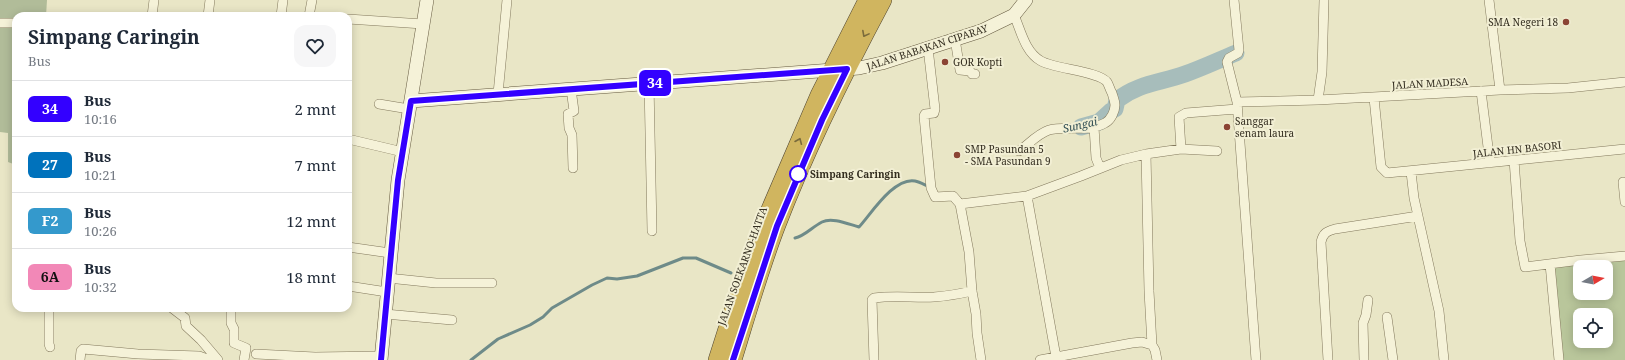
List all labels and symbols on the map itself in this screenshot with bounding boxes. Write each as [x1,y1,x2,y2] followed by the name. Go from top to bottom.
[1488,15,1558,29] place label: SMA Negeri 18
[1561,17,1571,27] marker: SMA Negeri 18
[864,21,990,74] street label: JALAN BABAKAN CIPARAY
[862,30,870,38] one-way arrow
[953,55,1003,69] place label: GOR Kopti
[940,57,950,67] marker: GOR Kopti
[637,70,673,96] line badge: 34
[1391,74,1469,92] street label: JALAN MADESA
[1061,113,1099,136] water label: Sungai
[1235,114,1295,140] place label: Sanggar senam laura
[1222,122,1232,132] marker: Sanggar senam laura
[795,137,803,144] one-way arrow
[1471,137,1562,161] street label: JALAN HN BASORI
[965,142,1051,168] place label: SMP Pasundan 5 - SMA Pasundan 9
[952,150,962,160] marker: SMP Pasundan 5 - SMA Pasundan 9
[789,165,807,183] marker: Simpang Caringin
[810,167,901,181] place label: Simpang Caringin
[714,204,770,328] street label: JALAN SOEKARNO-HATTA
[1573,260,1613,300] north arrow

